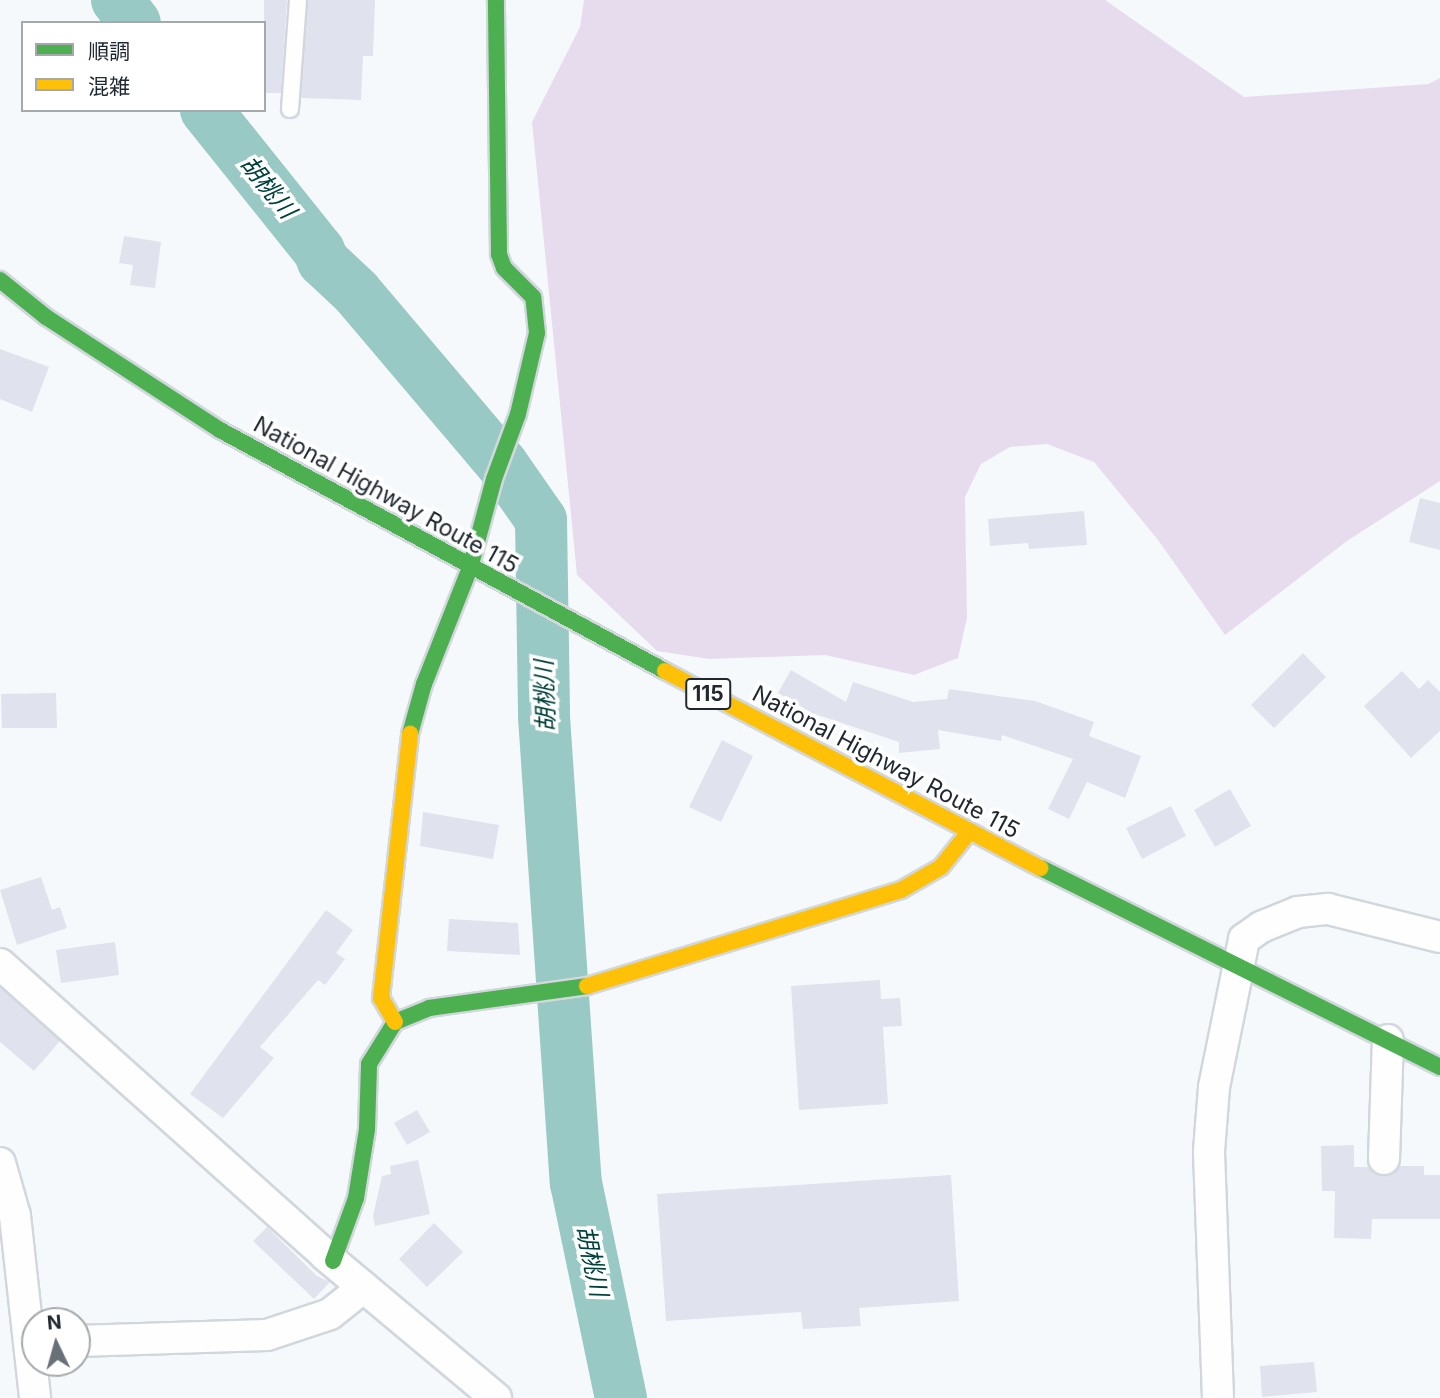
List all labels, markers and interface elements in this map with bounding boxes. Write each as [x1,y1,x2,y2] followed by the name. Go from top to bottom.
[21,21,266,112] legend
[88,39,130,64] text: 順調
[88,74,130,99] text: 混雑
[234,150,302,224] water label: 胡桃川
[249,411,523,579] street label: National Highway Route 115
[529,660,561,732] water label: 胡桃川
[684,676,732,712] road number: 115
[748,680,1024,844] street label: National Highway Route 115
[570,1223,614,1299] water label: 胡桃川
[21,1307,91,1377] north arrow
[46,1310,63,1335] text: N

